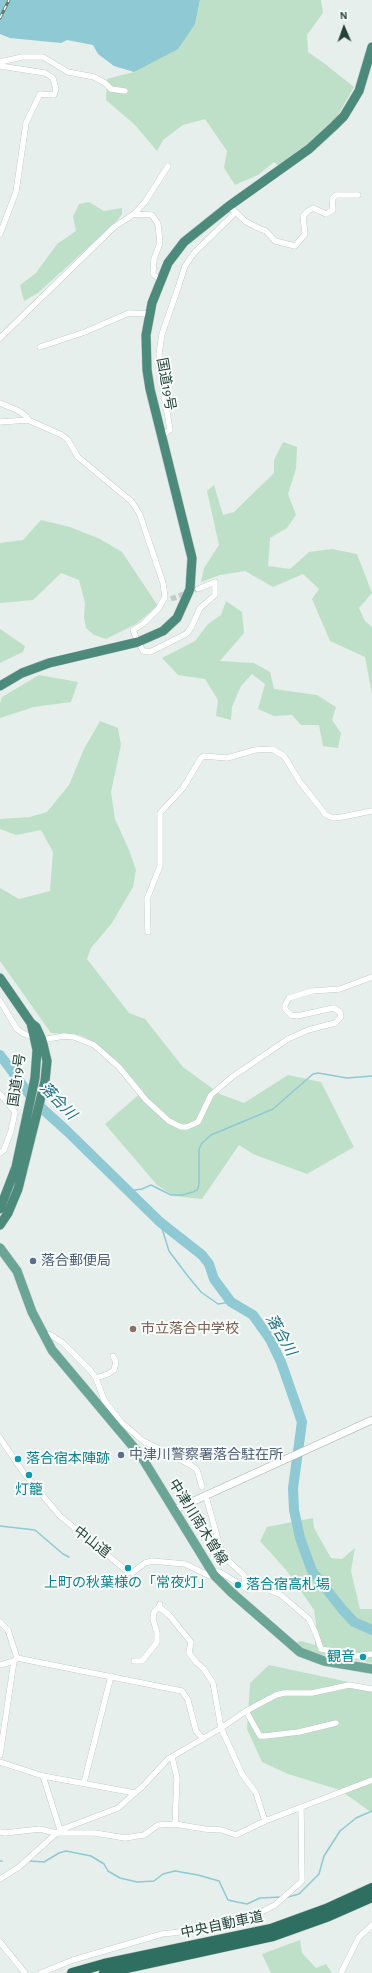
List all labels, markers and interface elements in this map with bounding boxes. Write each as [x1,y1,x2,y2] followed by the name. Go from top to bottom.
[324,8,364,48] north arrow
[340,10,348,21] text: N
[153,356,179,412] street label: 国道19号
[5,1052,29,1108] street label: 国道19号
[36,1079,80,1123] water label: 落合川
[41,1253,111,1269] place label: 落合郵便局
[28,1256,38,1266] marker: 落合郵便局
[262,1311,300,1359] water label: 落合川
[141,1321,239,1337] place label: 市立落合中学校
[128,1324,138,1334] marker: 市立落合中学校
[129,1447,283,1463] place label: 中津川警察署落合駐在所
[116,1450,126,1460] marker: 中津川警察署落合駐在所
[26,1451,110,1467] place label: 落合宿本陣跡
[13,1454,23,1464] marker: 落合宿本陣跡
[24,1470,34,1480] marker: 灯籠
[165,1476,231,1568] street label: 中津川南木曽線
[15,1482,43,1498] place label: 灯籠
[70,1522,114,1562] street label: 中山道
[123,1563,133,1573] marker: 上町の秋葉様の「常夜灯」
[44,1575,212,1591] place label: 上町の秋葉様の「常夜灯」
[246,1577,330,1593] place label: 落合宿高札場
[233,1580,243,1590] marker: 落合宿高札場
[327,1649,355,1665] place label: 観音
[358,1652,368,1662] marker: 観音
[179,1908,265,1942] street label: 中央自動車道

